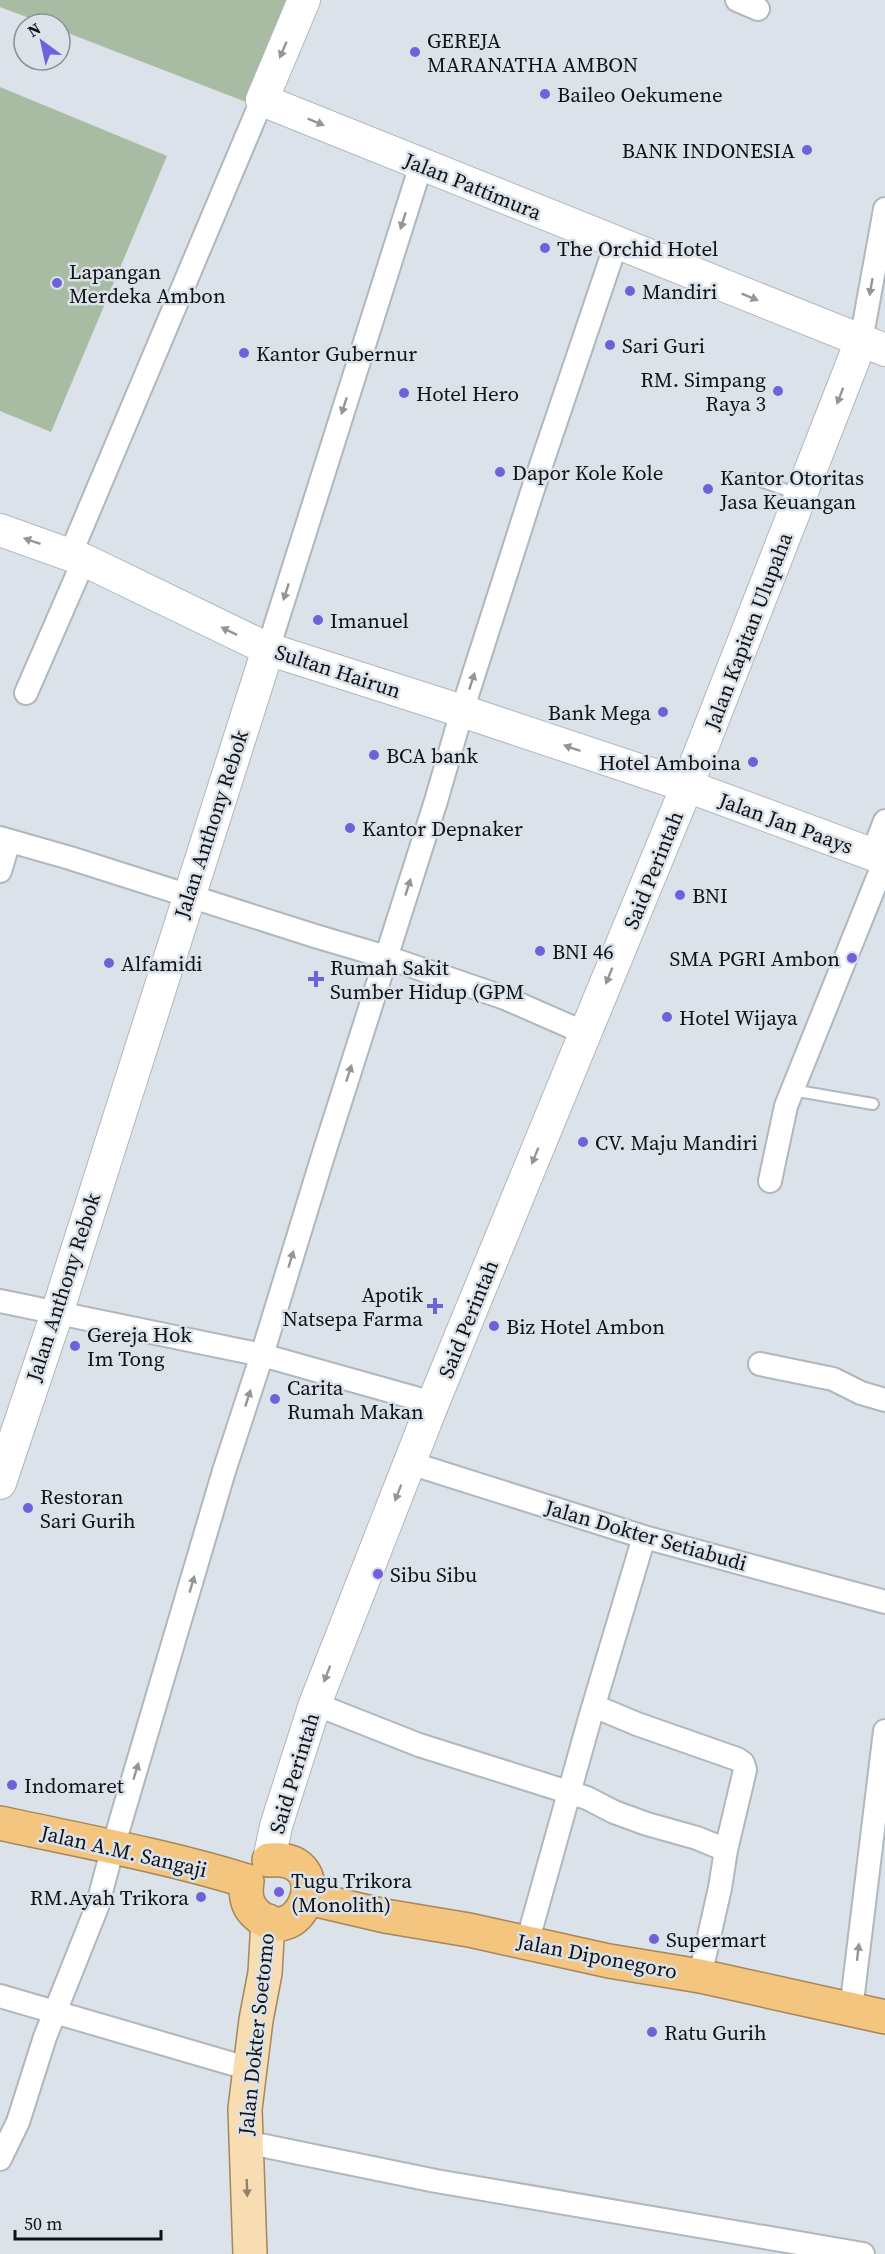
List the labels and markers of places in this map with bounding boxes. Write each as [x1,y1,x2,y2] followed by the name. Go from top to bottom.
[427,26,638,79] place label: GEREJA MARANATHA AMBON
[408,45,422,59] marker: GEREJA MARANATHA AMBON
[557,80,723,109] place label: Baileo Oekumene
[538,87,552,101] marker: Baileo Oekumene
[622,136,795,165] place label: BANK INDONESIA
[800,143,814,157] marker: BANK INDONESIA
[557,234,718,263] place label: The Orchid Hotel
[538,241,552,255] marker: The Orchid Hotel
[69,257,226,310] place label: Lapangan Merdeka Ambon
[50,276,64,290] marker: Lapangan Merdeka Ambon
[642,277,717,306] place label: Mandiri
[623,284,637,298] marker: Mandiri
[622,331,705,360] place label: Sari Guri
[603,338,617,352] marker: Sari Guri
[256,339,417,368] place label: Kantor Gubernur
[237,346,251,360] marker: Kantor Gubernur
[640,365,766,418] place label: RM. Simpang Raya 3
[416,379,519,408] place label: Hotel Hero
[771,384,785,398] marker: RM. Simpang Raya 3
[397,386,411,400] marker: Hotel Hero
[512,458,663,487] place label: Dapor Kole Kole
[719,463,864,516] place label: Kantor Otoritas Jasa Keuangan
[493,465,507,479] marker: Dapor Kole Kole
[701,482,715,496] marker: Kantor Otoritas Jasa Keuangan
[330,606,409,635] place label: Imanuel
[311,613,325,627] marker: Imanuel
[548,698,651,727] place label: Bank Mega
[656,705,670,719] marker: Bank Mega
[386,741,479,770] place label: BCA bank
[367,748,381,762] marker: BCA bank
[599,748,741,777] place label: Hotel Amboina
[746,755,760,769] marker: Hotel Amboina
[362,814,523,843] place label: Kantor Depnaker
[343,821,357,835] marker: Kantor Depnaker
[692,881,728,910] place label: BNI
[673,888,687,902] marker: BNI
[552,937,614,966] place label: BNI 46
[533,944,547,958] marker: BNI 46
[670,944,840,973] place label: SMA PGRI Ambon
[121,949,203,978] place label: Alfamidi
[845,951,859,965] marker: SMA PGRI Ambon
[330,953,524,1006] place label: Rumah Sakit Sumber Hidup (GPM
[102,956,116,970] marker: Alfamidi
[307,970,325,988] marker: Rumah Sakit Sumber Hidup (GPM
[679,1003,798,1032] place label: Hotel Wijaya
[660,1010,674,1024] marker: Hotel Wijaya
[595,1128,758,1157] place label: CV. Maju Mandiri
[576,1135,590,1149] marker: CV. Maju Mandiri
[282,1280,424,1333] place label: Apotik Natsepa Farma
[428,1299,442,1313] marker: Apotik Natsepa Farma
[506,1312,665,1341] place label: Biz Hotel Ambon
[487,1319,501,1333] marker: Biz Hotel Ambon
[87,1320,192,1373] place label: Gereja Hok Im Tong
[68,1339,82,1353] marker: Gereja Hok Im Tong
[287,1373,424,1426] place label: Carita Rumah Makan
[268,1392,282,1406] marker: Carita Rumah Makan
[40,1482,136,1535] place label: Restoran Sari Gurih
[21,1501,35,1515] marker: Restoran Sari Gurih
[390,1560,477,1589] place label: Sibu Sibu
[371,1567,385,1581] marker: Sibu Sibu
[24,1771,124,1800] place label: Indomaret
[5,1778,19,1792] marker: Indomaret
[291,1866,412,1919] place label: Tugu Trikora (Monolith)
[30,1883,189,1912] place label: RM.Ayah Trikora
[272,1885,286,1899] marker: Tugu Trikora (Monolith)
[194,1890,208,1904] marker: RM.Ayah Trikora
[666,1925,766,1954] place label: Supermart
[647,1932,661,1946] marker: Supermart
[664,2018,767,2047] place label: Ratu Gurih
[645,2025,659,2039] marker: Ratu Gurih

